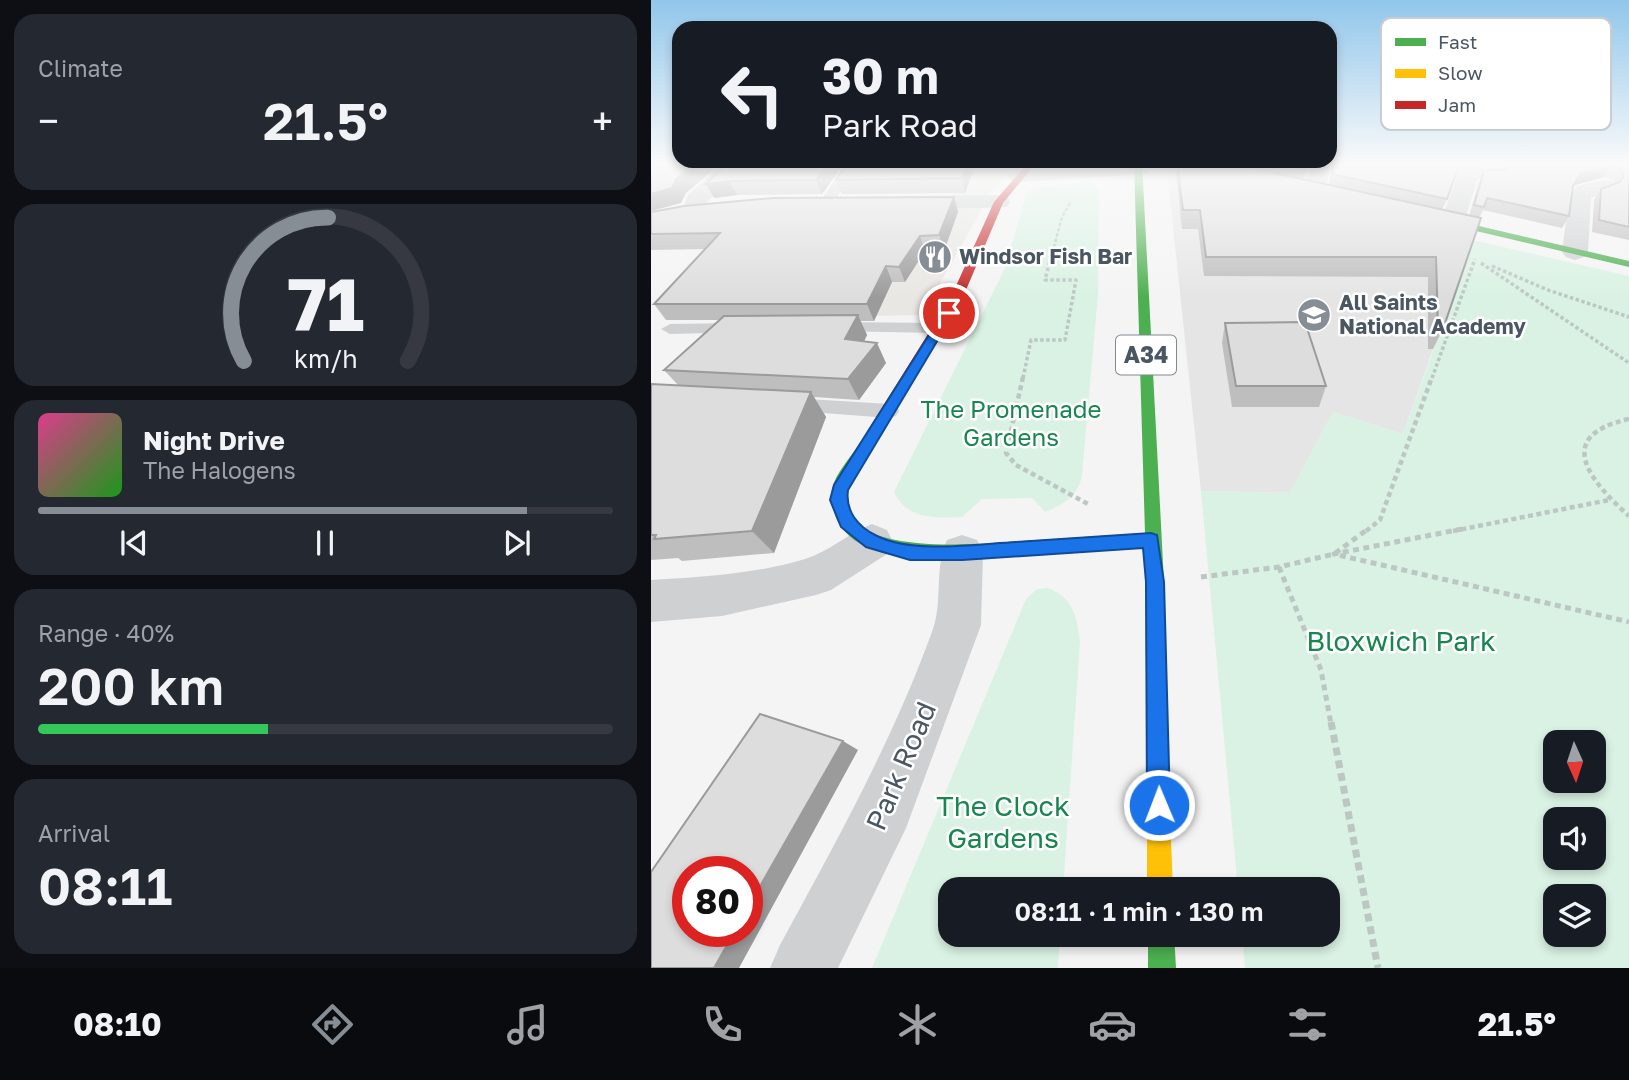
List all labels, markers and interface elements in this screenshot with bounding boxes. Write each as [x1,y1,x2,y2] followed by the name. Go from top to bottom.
[1381,18,1611,130] legend
[1438,30,1477,53] text: Fast
[822,46,939,105] text: 30 m
[707,49,798,140] icon: left
[38,54,123,82] text: Climate
[1438,61,1483,84] text: Slow
[263,89,388,151] text: 21.5°
[1438,93,1476,116] text: Jam
[38,98,59,143] text: −
[592,98,613,143] text: +
[822,106,978,144] text: Park Road
[916,238,954,276] restaurant icon: Windsor Fish Bar
[959,243,1132,269] place label: Windsor Fish Bar
[287,260,364,347] text: 71
[919,283,979,343] pin
[1339,289,1526,339] place label: All Saints National Academy
[930,294,968,332] icon: arrive
[1295,296,1333,334] school or university icon: All Saints National Academy
[1116,336,1176,374] road number: A34
[294,342,357,373] text: km/h
[921,394,1101,451] park label: The Promenade Gardens
[143,425,285,456] text: Night Drive
[143,456,296,484] text: The Halogens
[115,524,153,562] icon: previous
[306,524,344,562] icon: pause
[498,524,536,562] icon: next
[38,619,174,647] text: Range · 40%
[1306,624,1496,657] park label: Bloxwich Park
[38,654,224,716] text: 200 km
[859,697,942,835] street label: Park Road
[1543,730,1607,793] north arrow
[1543,730,1606,947] map controls
[1122,768,1196,842] position arrow
[936,789,1070,854] park label: The Clock Gardens
[1543,807,1606,870] button: sound
[38,819,110,847] text: Arrival
[38,854,172,916] text: 08:11
[672,856,763,947] speed limit sign: 80
[1543,884,1606,947] button: layers
[1014,896,1264,927] text: 08:11 · 1 min · 130 m
[308,1000,357,1049] icon: directions
[503,1000,552,1049] icon: music
[698,1000,747,1049] icon: phone
[893,1000,942,1049] icon: climate
[1088,1000,1137,1049] icon: car
[1283,1000,1332,1049] icon: filters
[73,1005,162,1043] text: 08:10
[1478,1005,1556,1043] text: 21.5°

